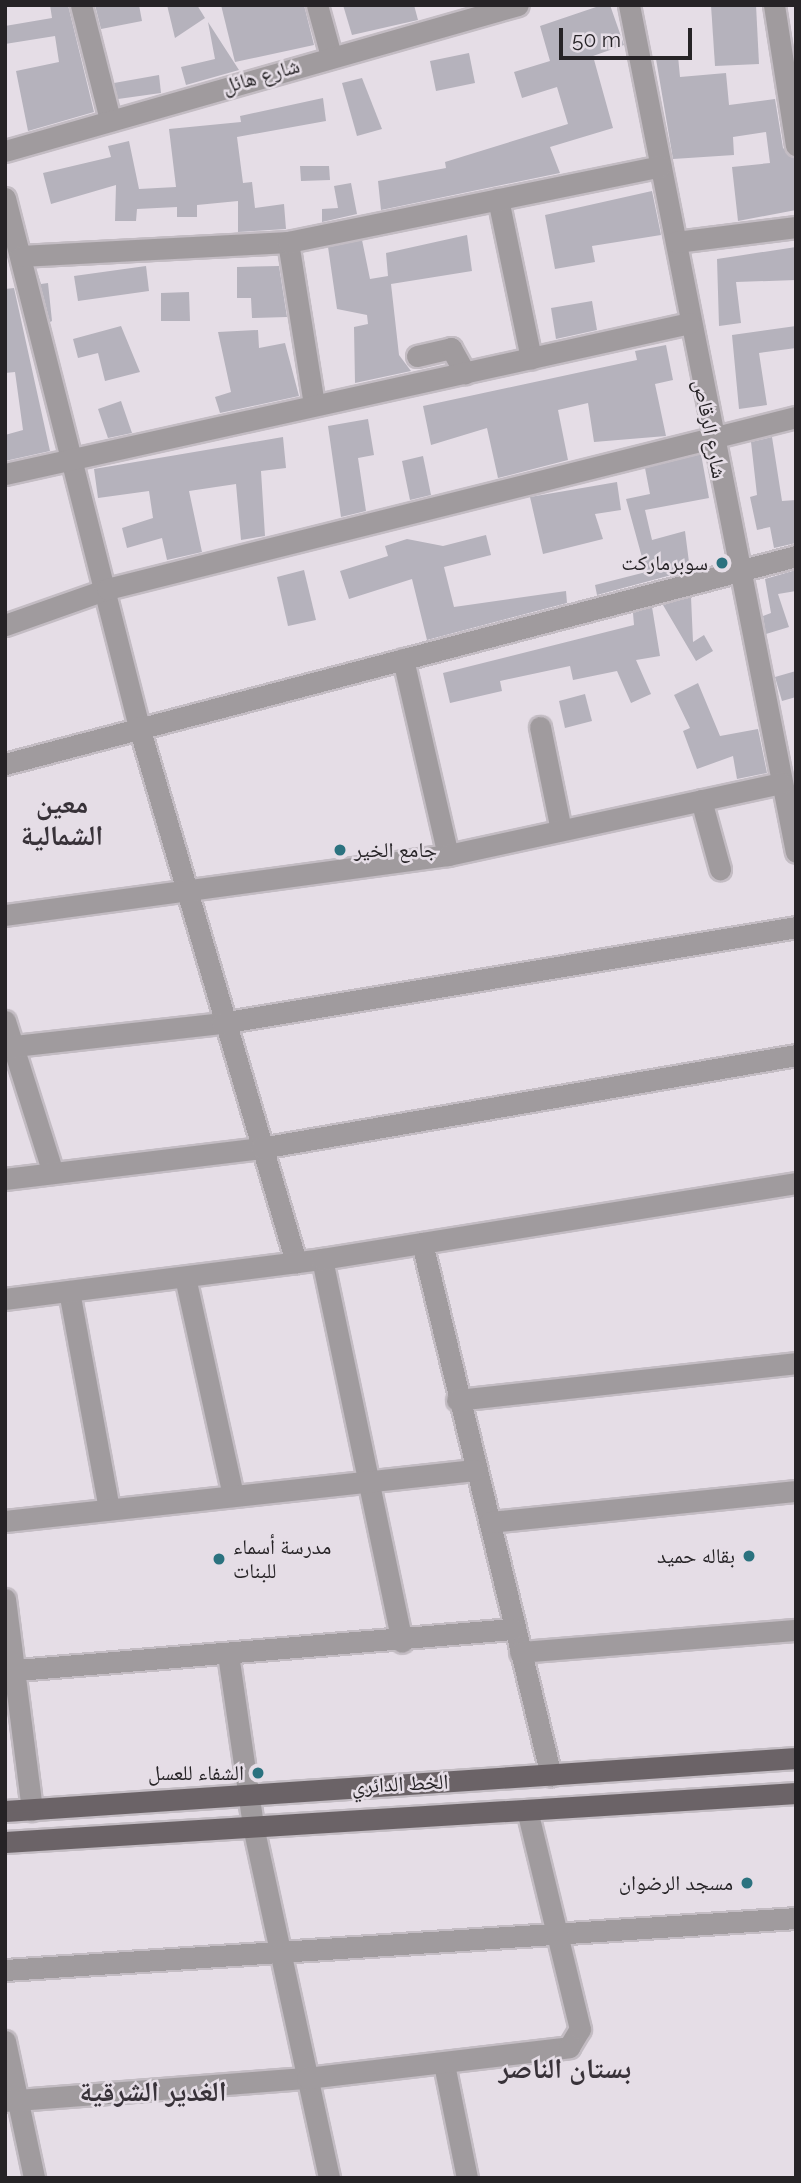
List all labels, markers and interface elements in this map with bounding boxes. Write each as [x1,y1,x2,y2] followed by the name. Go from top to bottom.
[563,14,696,58] scale bar
[572,27,621,52] text: 50 m
[219,53,303,99] street label: شارع هائل
[688,377,732,481] street label: شارع الرقاص
[621,550,708,576] place label: سوبرماركت
[714,555,730,571] marker: سوبرماركت
[21,787,103,853] district label: معين الشمالية
[354,837,437,863] place label: جامع الخير
[332,842,348,858] marker: جامع الخير
[233,1534,331,1584] place label: مدرسة أسماء للبنات
[657,1543,735,1569] place label: بقاله حميد
[741,1548,757,1564] marker: بقاله حميد
[211,1551,227,1567] marker: مدرسة أسماء للبنات
[148,1760,244,1786] place label: الشفاء للعسل
[250,1765,266,1781] marker: الشفاء للعسل
[351,1769,449,1799] street label: الخط الدائري
[619,1870,733,1896] place label: مسجد الرضوان
[739,1875,755,1891] marker: مسجد الرضوان
[499,2052,631,2086] district label: بستان الناصر
[79,2075,227,2109] district label: الغدير الشرقية

